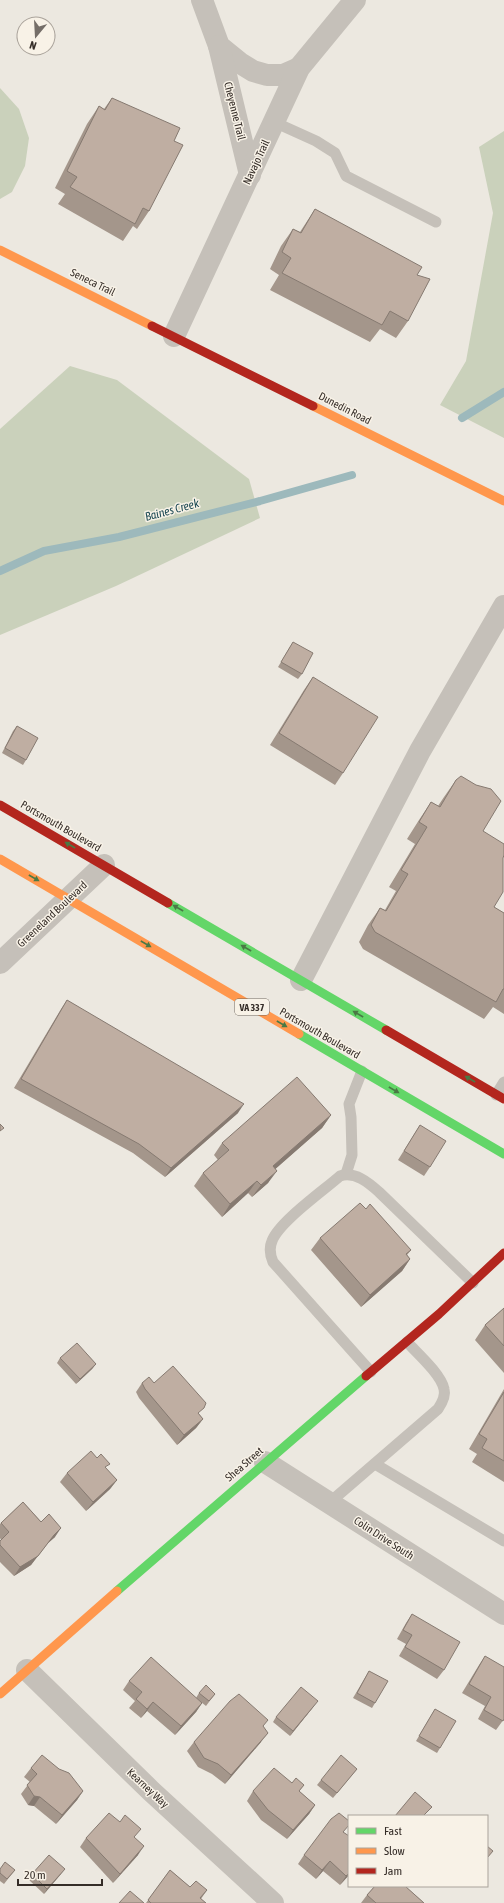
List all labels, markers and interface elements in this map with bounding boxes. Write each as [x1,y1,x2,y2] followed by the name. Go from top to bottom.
[16,16,56,56] north arrow
[28,39,38,52] text: N
[222,81,248,141] street label: Cheyenne Trail
[240,138,272,186] street label: Navajo Trail
[69,266,117,298] street label: Seneca Trail
[317,390,373,426] street label: Dunedin Road
[143,496,201,524] water label: Baines Creek
[19,798,103,854] street label: Portsmouth Boulevard
[64,842,76,849] one-way arrow
[28,875,40,882] one-way arrow
[15,879,89,949] street label: Greeneland Boulevard
[172,905,184,912] one-way arrow
[140,941,152,948] one-way arrow
[240,945,252,952] one-way arrow
[235,999,269,1015] road number: VA 337
[278,1005,362,1061] street label: Portsmouth Boulevard
[352,1010,364,1017] one-way arrow
[276,1021,288,1028] one-way arrow
[464,1076,476,1083] one-way arrow
[388,1087,400,1094] one-way arrow
[223,1444,265,1484] street label: Shea Street
[352,1514,416,1562] street label: Colin Drive South
[125,1766,171,1810] street label: Kearney Way
[348,1815,488,1887] legend
[384,1824,402,1838] text: Fast
[384,1844,405,1858] text: Slow
[18,1861,102,1887] scale bar
[384,1864,402,1878] text: Jam
[24,1868,46,1882] text: 20 m

